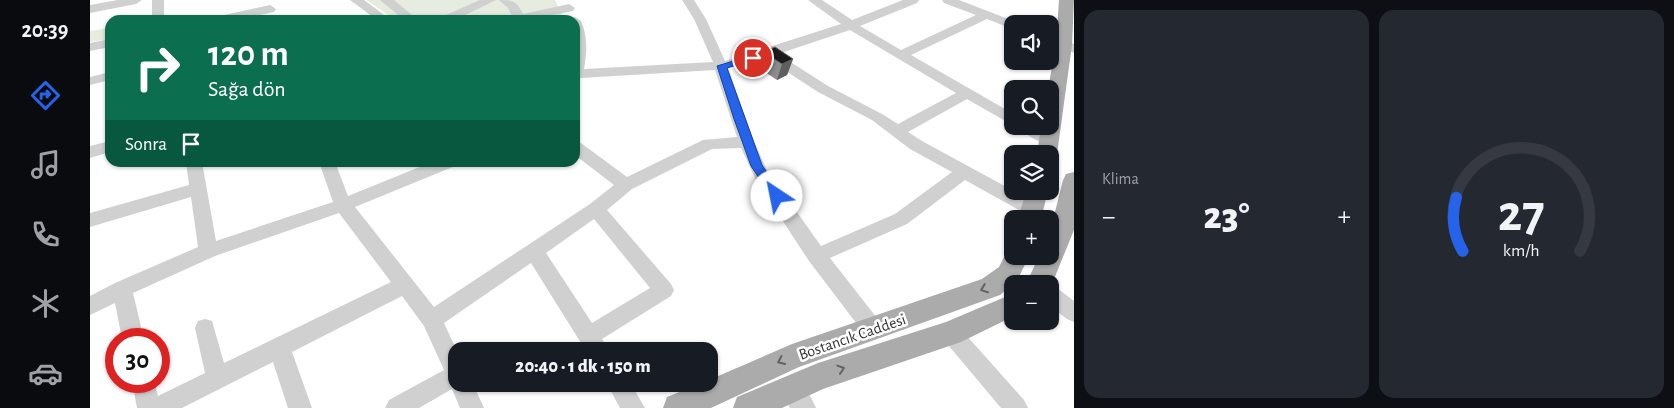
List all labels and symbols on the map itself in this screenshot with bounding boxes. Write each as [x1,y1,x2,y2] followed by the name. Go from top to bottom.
[732,37,774,79] pin
[750,169,802,221] position arrow
[980,283,989,293] one-way arrow
[797,311,908,363] street label: Bostancık Caddesi
[105,328,170,393] speed limit sign: 30
[777,355,786,366] one-way arrow
[837,365,845,375] one-way arrow

